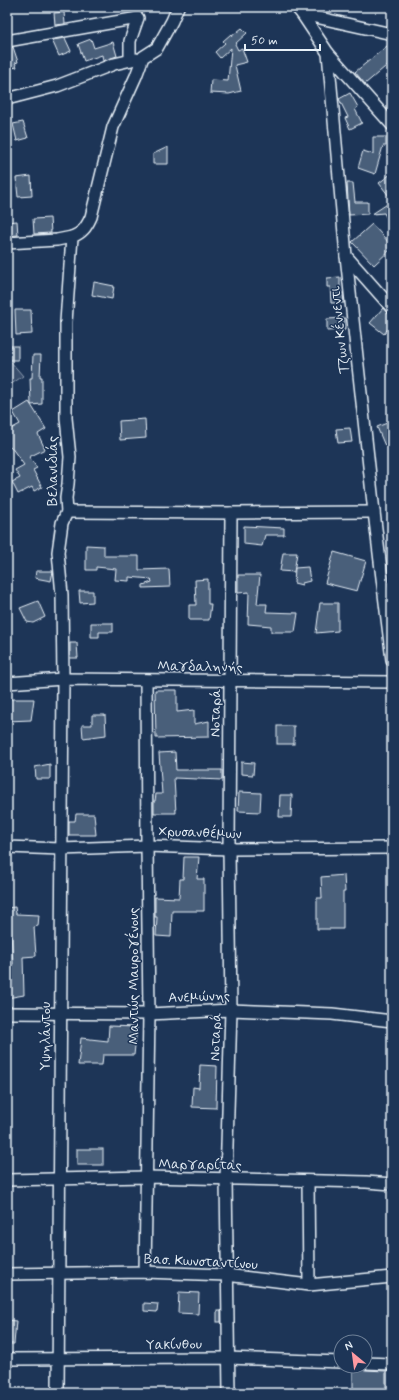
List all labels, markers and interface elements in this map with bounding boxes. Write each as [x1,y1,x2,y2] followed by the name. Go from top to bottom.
[245,26,320,52] scale bar
[251,33,278,49] text: 50 m
[325,284,354,375] street label: Τζων Κέννεντι
[44,436,62,506] street label: Βελανιδιάς
[157,657,243,677] street label: Μαγδαληνής
[207,688,225,737] street label: Νοταρά
[158,822,242,843] street label: Χρυσανθέμων
[124,907,143,1045] street label: Μαντώς Μαυρογένους
[168,987,230,1007] street label: Ανεμώνης
[37,1002,55,1070] street label: Υψηλάντου
[206,1012,226,1062] street label: Νοταρά
[158,1155,242,1175] street label: Μαργαρίτας
[144,1250,258,1274] street label: Βασ. Κωνσταντίνου
[333,1334,373,1374] north arrow
[146,1336,202,1354] street label: Υακίνθου
[342,1338,355,1354] text: N

